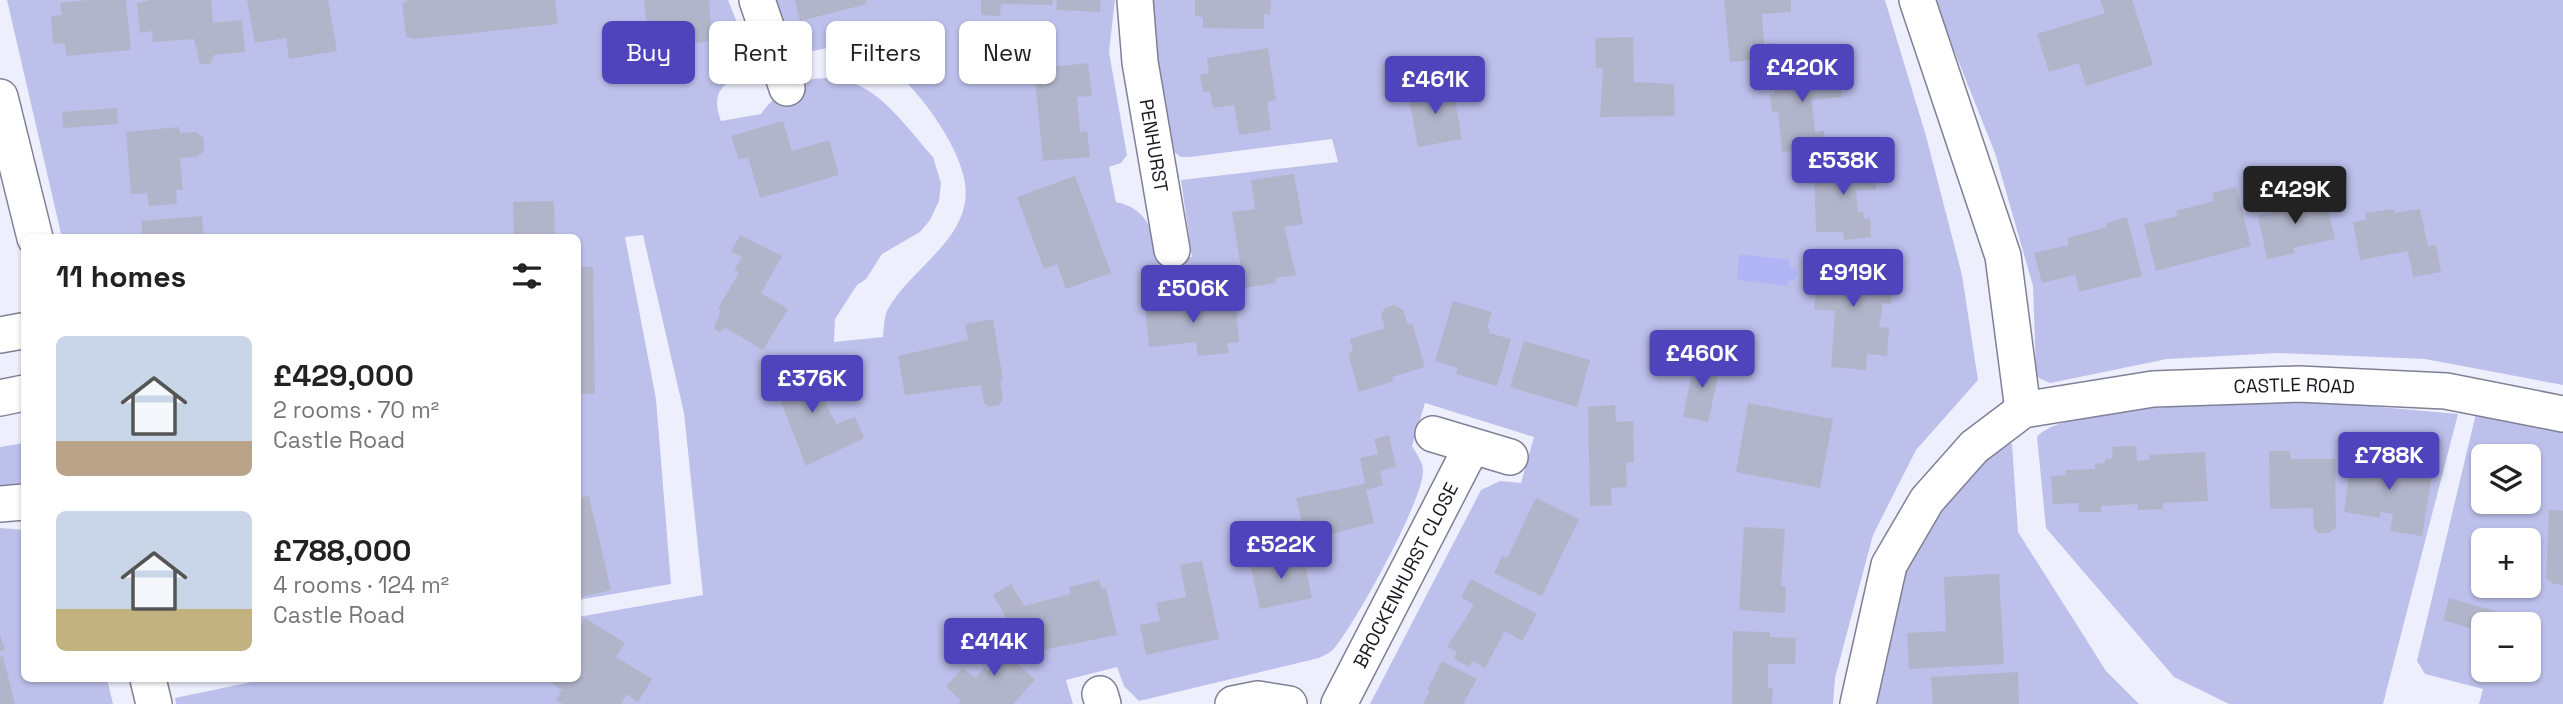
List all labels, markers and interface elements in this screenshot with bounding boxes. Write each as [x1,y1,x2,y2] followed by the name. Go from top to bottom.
[602,21,695,84] chip: Buy
[709,21,812,84] chip: Rent
[826,21,945,84] chip: Filters
[959,21,1056,84] chip: New
[1753,44,1851,104] pin: £420K
[1766,52,1838,82] text: £420K
[1386,57,1484,116] pin: £461K
[1401,64,1469,94] text: £461K
[1134,97,1174,194] street label: PENHURST
[1794,138,1892,197] pin: £538K
[1808,145,1878,175] text: £538K
[2246,166,2344,226] pin: £429K
[2259,174,2331,204] text: £429K
[1804,250,1902,309] pin: £919K
[56,257,186,296] text: 11 homes
[508,257,546,295] icon: filters
[1819,257,1887,287] text: £919K
[1144,266,1242,325] pin: £506K
[1157,273,1229,303] text: £506K
[1653,330,1751,390] pin: £460K
[1666,338,1738,368] text: £460K
[273,356,414,395] text: £429,000
[763,356,861,415] pin: £376K
[777,363,847,393] text: £376K
[112,364,196,448] icon: home
[2233,371,2356,399] street label: CASTLE ROAD
[273,395,439,425] text: 2 rooms · 70 m²
[273,425,405,455] text: Castle Road
[2340,433,2438,492] pin: £788K
[2354,440,2424,470] text: £788K
[2471,444,2541,682] map controls
[2471,444,2541,514] button: layers
[1347,478,1464,672] street label: BROCKENHURST CLOSE
[1232,522,1330,581] pin: £522K
[2471,528,2541,598] button: +
[1246,529,1316,559] text: £522K
[273,531,412,570] text: £788,000
[112,539,196,623] icon: home
[273,570,449,600] text: 4 rooms · 124 m²
[273,600,405,630] text: Castle Road
[2471,612,2541,682] button: −
[945,618,1043,678] pin: £414K
[960,626,1028,656] text: £414K

